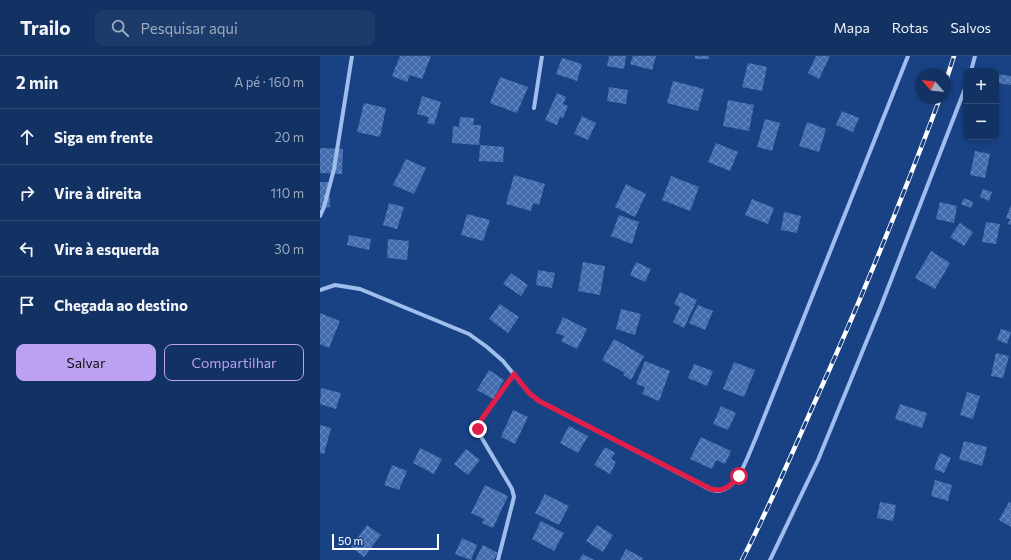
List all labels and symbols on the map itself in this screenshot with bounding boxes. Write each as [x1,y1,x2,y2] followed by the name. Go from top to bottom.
[915,68,951,104] north arrow
[469,420,487,438] route end
[730,467,748,485] route start
[332,532,439,551] scale bar

